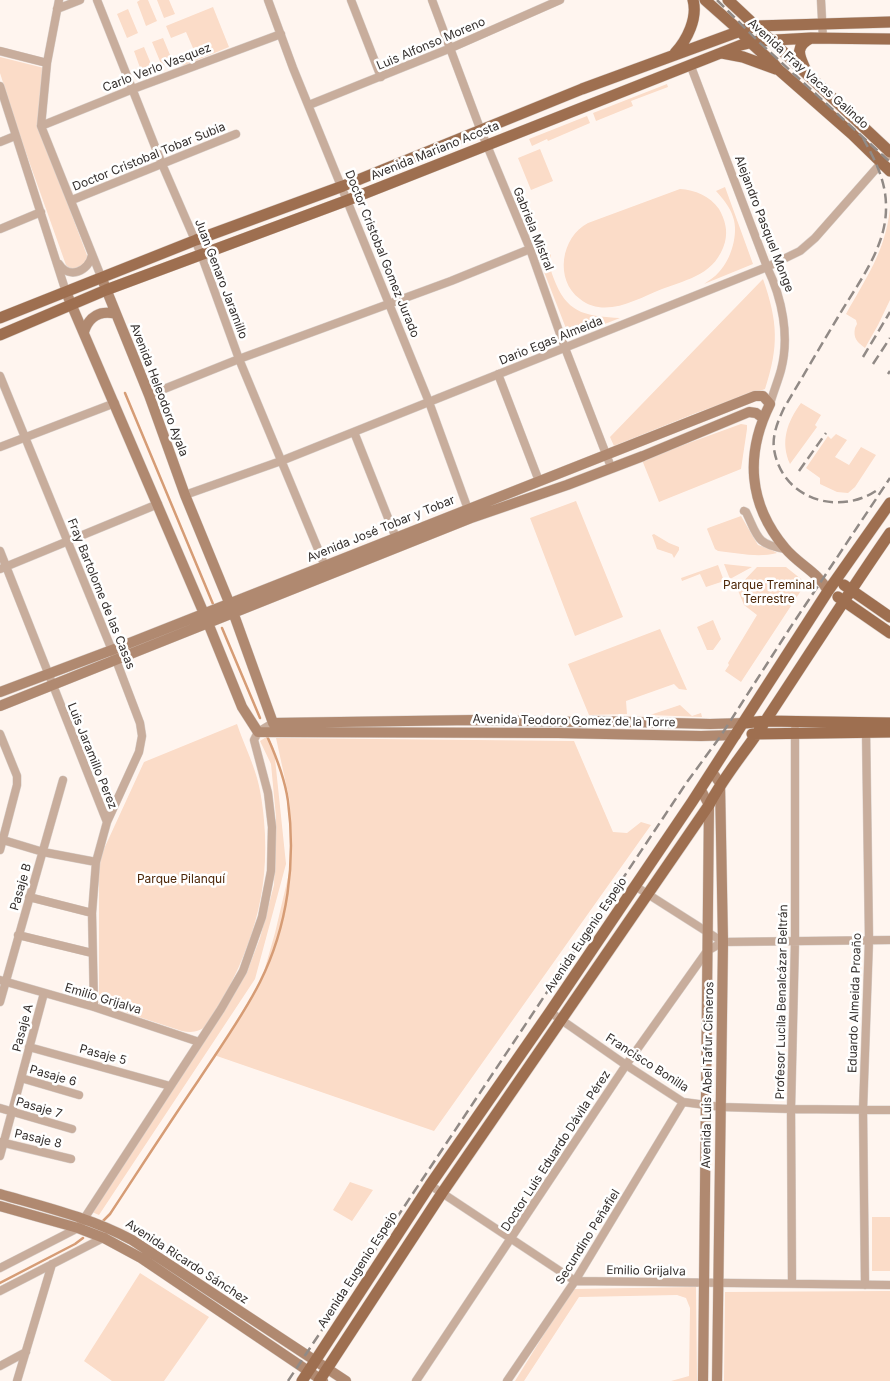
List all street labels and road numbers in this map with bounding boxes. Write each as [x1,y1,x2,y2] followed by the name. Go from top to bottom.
[375,15,487,73] street label: Luis Alfonso Moreno
[745,16,871,132] street label: Avenida Fray Vacas Galindo
[101,41,213,95] street label: Carlo Verlo Vasquez
[369,119,501,183] street label: Avenida Mariano Acosta
[70,120,228,194] street label: Doctor Cristobal Tobar Subia
[731,154,797,294] street label: Alejandro Pasquel Monge
[342,168,422,340] street label: Doctor Cristobal Gomez Jurado
[510,185,556,273] street label: Gabriela Mistral
[192,217,250,341] street label: Juan Genaro Jaramillo
[497,314,605,368] street label: Dario Egas Almeida
[127,321,191,459] street label: Avenida Heleodoro Ayala
[305,493,457,565] street label: Avenida José Tobar y Tobar
[64,517,138,671] street label: Fray Bartolome de las Casas
[64,701,120,811] street label: Luis Jaramillo Perez
[472,712,676,730] street label: Avenida Teodoro Gomez de la Torre
[7,862,35,912] street label: Pasaje B
[542,875,630,995] street label: Avenida Eugenio Espejo
[773,904,791,1100] street label: Profesor Lucila Benalcázar Beltrán
[845,933,865,1073] street label: Eduardo Almeida Proaño
[63,980,143,1018] street label: Emilio Grijalva
[699,981,717,1169] street label: Avenida Luis Abel Tafur Cisneros
[10,1002,36,1054] street label: Pasaje A
[603,1031,691,1095] street label: Francisco Bonilla
[78,1042,128,1068] street label: Pasaje 5
[28,1062,78,1090] street label: Pasaje 6
[498,1068,614,1234] street label: Doctor Luis Eduardo Dávila Pérez
[14,1095,64,1121] street label: Pasaje 7
[13,1127,63,1151] street label: Pasaje 8
[553,1187,623,1287] street label: Secundino Peñafiel
[315,1209,401,1331] street label: Avenida Eugenio Espejo
[123,1217,251,1307] street label: Avenida Ricardo Sánchez
[606,1263,686,1279] street label: Emilio Grijalva

